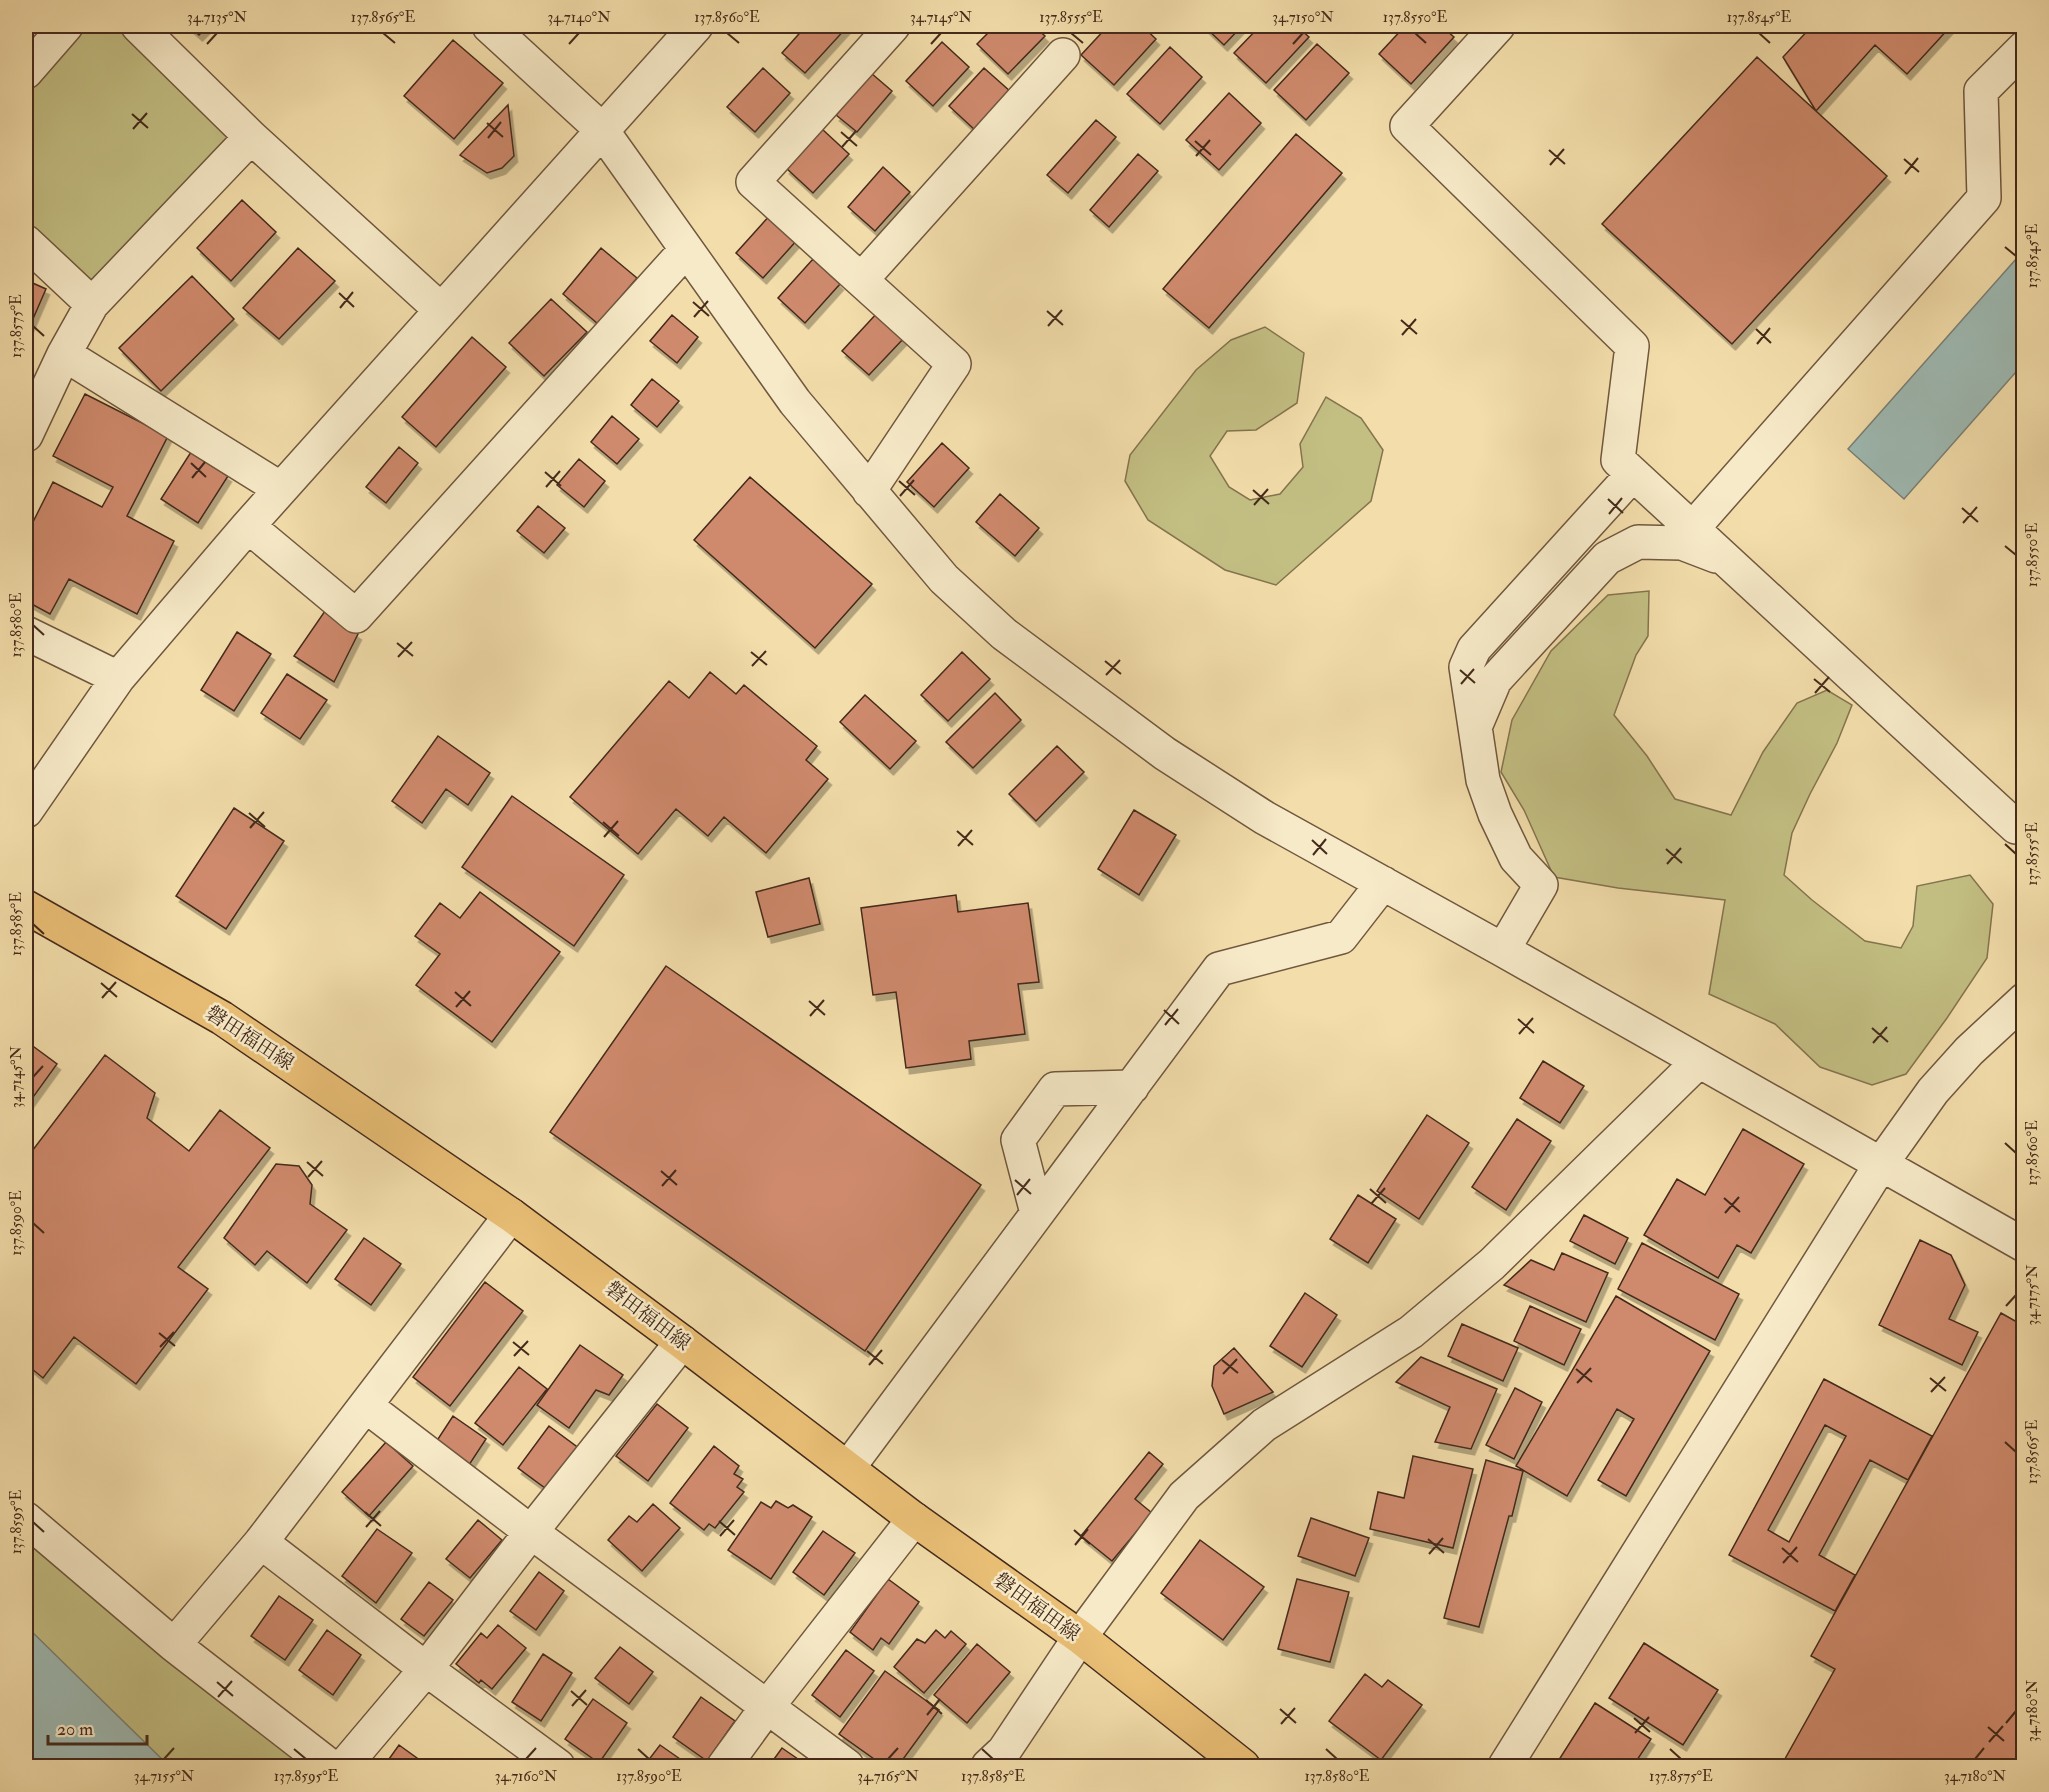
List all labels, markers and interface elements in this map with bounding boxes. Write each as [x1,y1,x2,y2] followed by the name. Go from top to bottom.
[187,8,247,27] text: 34.7135°N
[351,8,415,27] text: 137.8565°E
[547,8,611,27] text: 34.7140°N
[694,8,760,27] text: 137.8560°E
[910,8,973,27] text: 34.7145°N
[1039,8,1103,27] text: 137.8555°E
[1272,8,1334,27] text: 34.7150°N
[1383,8,1447,27] text: 137.8550°E
[1727,8,1791,27] text: 137.8545°E
[2023,224,2042,288] text: 137.8545°E
[7,294,26,358] text: 137.8575°E
[2023,523,2042,587] text: 137.8550°E
[7,592,26,658] text: 137.8580°E
[2023,822,2042,886] text: 137.8555°E
[7,892,26,956] text: 137.8585°E
[201,1000,299,1076] street label: 磐田福田線
[7,1045,26,1108] text: 34.7145°N
[2023,1120,2042,1186] text: 137.8560°E
[7,1190,26,1256] text: 137.8590°E
[2023,1264,2042,1325] text: 34.7175°N
[601,1276,695,1356] street label: 磐田福田線
[2023,1420,2042,1484] text: 137.8565°E
[7,1490,26,1554] text: 137.8595°E
[989,1567,1085,1647] street label: 磐田福田線
[2023,1679,2042,1742] text: 34.7180°N
[48,1708,147,1746] scale bar
[57,1718,93,1741] text: 20 m
[134,1767,195,1786] text: 34.7155°N
[274,1767,338,1786] text: 137.8595°E
[495,1767,558,1786] text: 34.7160°N
[616,1767,682,1786] text: 137.8590°E
[857,1767,919,1786] text: 34.7165°N
[961,1767,1025,1786] text: 137.8585°E
[1304,1767,1370,1786] text: 137.8580°E
[1649,1767,1713,1786] text: 137.8575°E
[1944,1767,2007,1786] text: 34.7180°N

